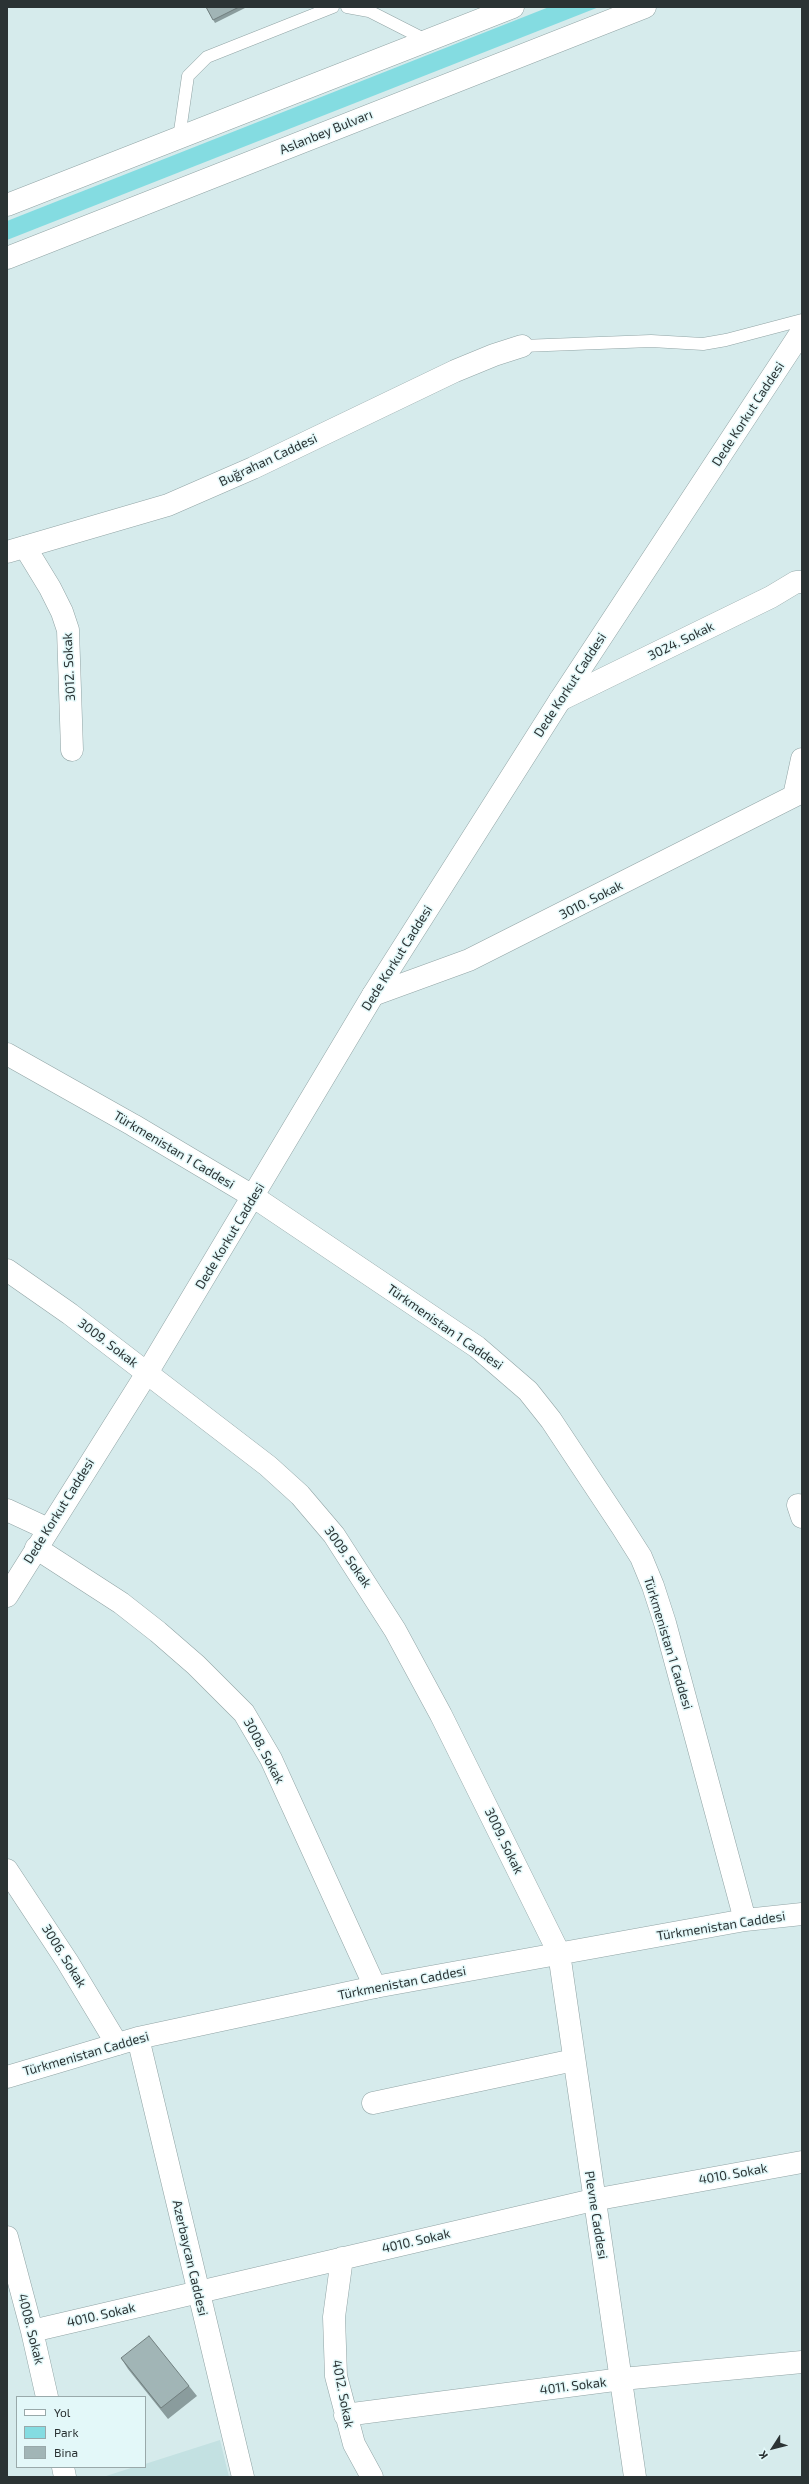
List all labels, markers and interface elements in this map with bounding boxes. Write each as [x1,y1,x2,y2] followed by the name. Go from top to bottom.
[277,106,375,158] street label: Aslanbey Bulvarı
[708,359,788,469] street label: Dede Korkut Caddesi
[216,430,320,490] street label: Buğrahan Caddesi
[646,618,716,664] street label: 3024. Sokak
[530,630,610,740] street label: Dede Korkut Caddesi
[59,632,79,702] street label: 3012. Sokak
[557,877,625,923] street label: 3010. Sokak
[358,902,436,1014] street label: Dede Korkut Caddesi
[111,1108,237,1192] street label: Türkmenistan 1 Caddesi
[192,1180,268,1292] street label: Dede Korkut Caddesi
[384,1281,506,1373] street label: Türkmenistan 1 Caddesi
[75,1315,141,1371] street label: 3009. Sokak
[20,1455,98,1567] street label: Dede Korkut Caddesi
[321,1523,375,1591] street label: 3009. Sokak
[640,1575,696,1711] street label: Türkmenistan 1 Caddesi
[240,1716,288,1786] street label: 3008. Sokak
[481,1806,527,1876] street label: 3009. Sokak
[655,1908,787,1944] street label: Türkmenistan Caddesi
[39,1922,89,1990] street label: 3006. Sokak
[337,1963,467,2003] street label: Türkmenistan Caddesi
[21,2029,151,2079] street label: Türkmenistan Caddesi
[697,2160,769,2188] street label: 4010. Sokak
[581,2170,611,2260] street label: Plevne Caddesi
[169,2199,211,2317] street label: Azerbaycan Caddesi
[380,2226,452,2256] street label: 4010. Sokak
[15,2292,47,2366] street label: 4008. Sokak
[65,2300,137,2330] street label: 4010. Sokak
[329,2359,357,2429] street label: 4012. Sokak
[539,2374,607,2398] street label: 4011. Sokak
[16,2396,146,2468] legend
[54,2405,70,2419] text: Yol
[54,2425,79,2439] text: Park
[753,2428,793,2468] north arrow
[54,2445,78,2459] text: Bina
[756,2449,770,2462] text: K

